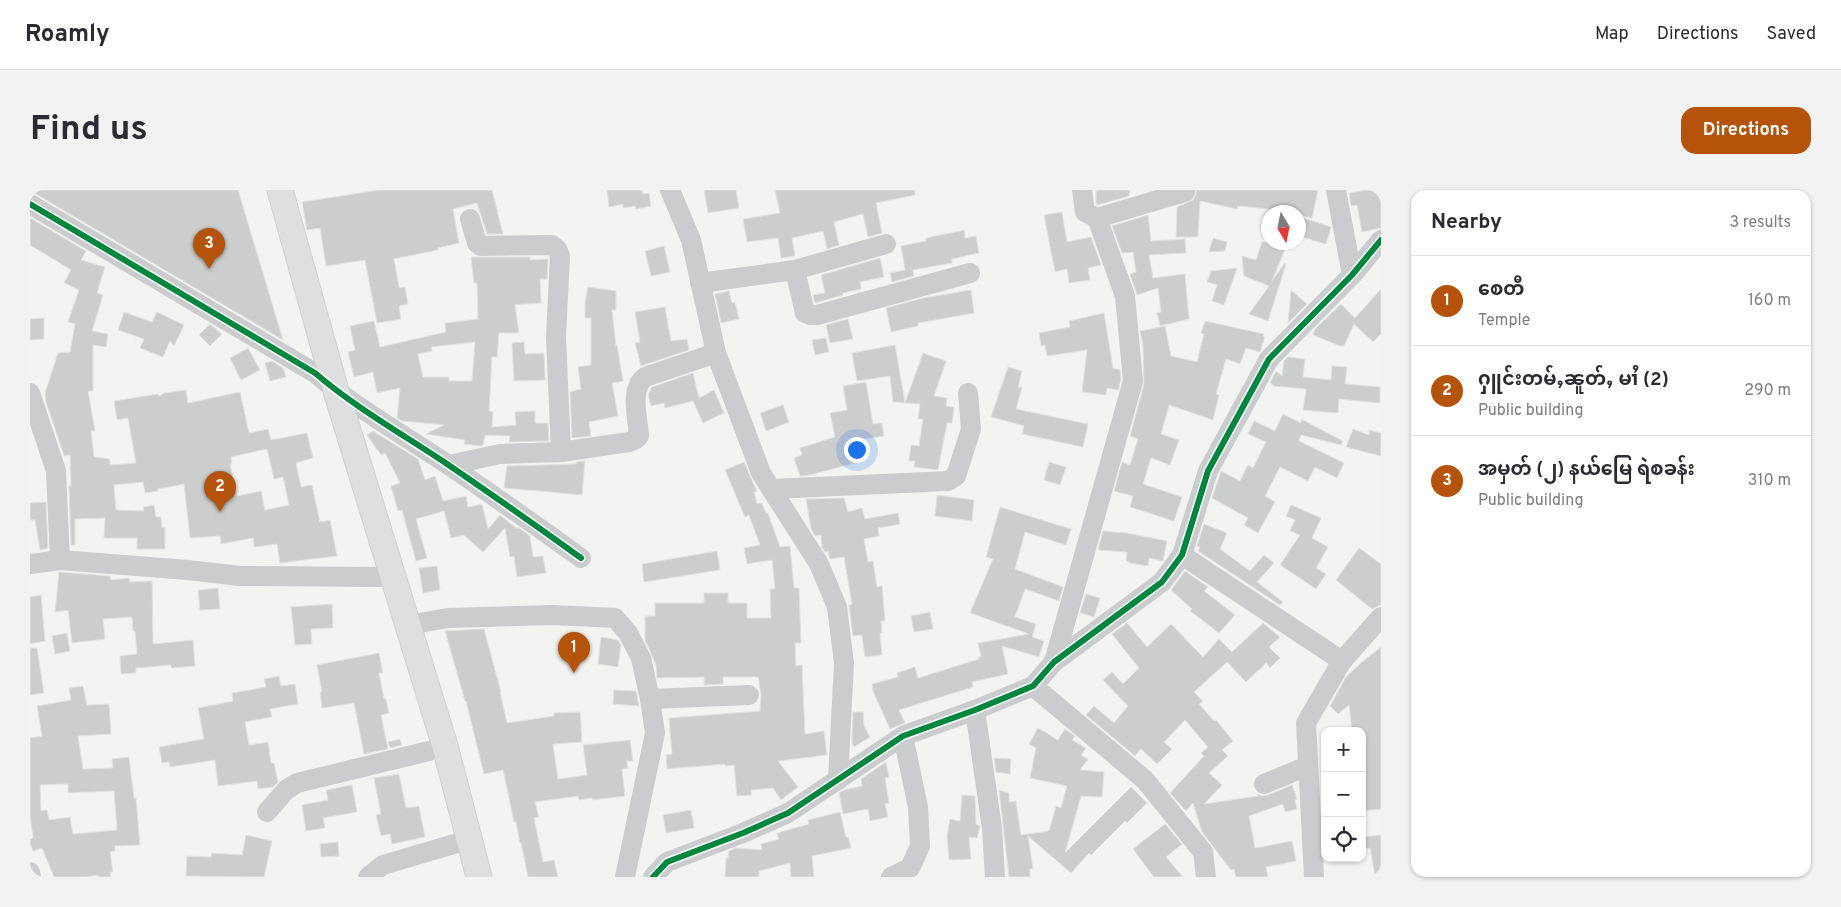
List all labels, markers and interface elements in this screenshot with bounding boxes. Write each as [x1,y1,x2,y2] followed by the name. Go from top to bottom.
[25,20,110,50] text: Roamly
[1595,23,1629,46] text: Map
[1657,23,1739,46] text: Directions
[1767,23,1816,46] text: Saved
[1681,107,1811,154] button: Directions
[30,108,148,152] text: Find us
[1261,205,1306,250] north arrow
[1431,209,1502,236] text: Nearby
[1729,213,1791,233] text: 3 results
[193,228,225,269] pin: 3
[1478,278,1524,302] text: စေတီ
[1444,291,1450,311] text: 1
[1748,291,1791,311] text: 160 m
[1478,311,1530,331] text: Temple
[1478,368,1669,392] text: ႁူင်းတမ်ႇၼူတ်ႇ မၢႆ (2)
[1442,381,1452,401] text: 2
[1744,381,1791,401] text: 290 m
[1478,401,1583,421] text: Public building
[844,437,870,463] your location
[1478,458,1695,482] text: အမှတ် (၂) နယ်မြေ ရဲစခန်း
[204,471,236,512] pin: 2
[1442,471,1452,491] text: 3
[1748,471,1791,491] text: 310 m
[1478,491,1583,511] text: Public building
[558,632,590,673] pin: 1
[1321,727,1366,862] map controls
[1321,727,1366,772] button: +
[1321,772,1366,817] button: −
[1321,817,1366,862] button: locate

